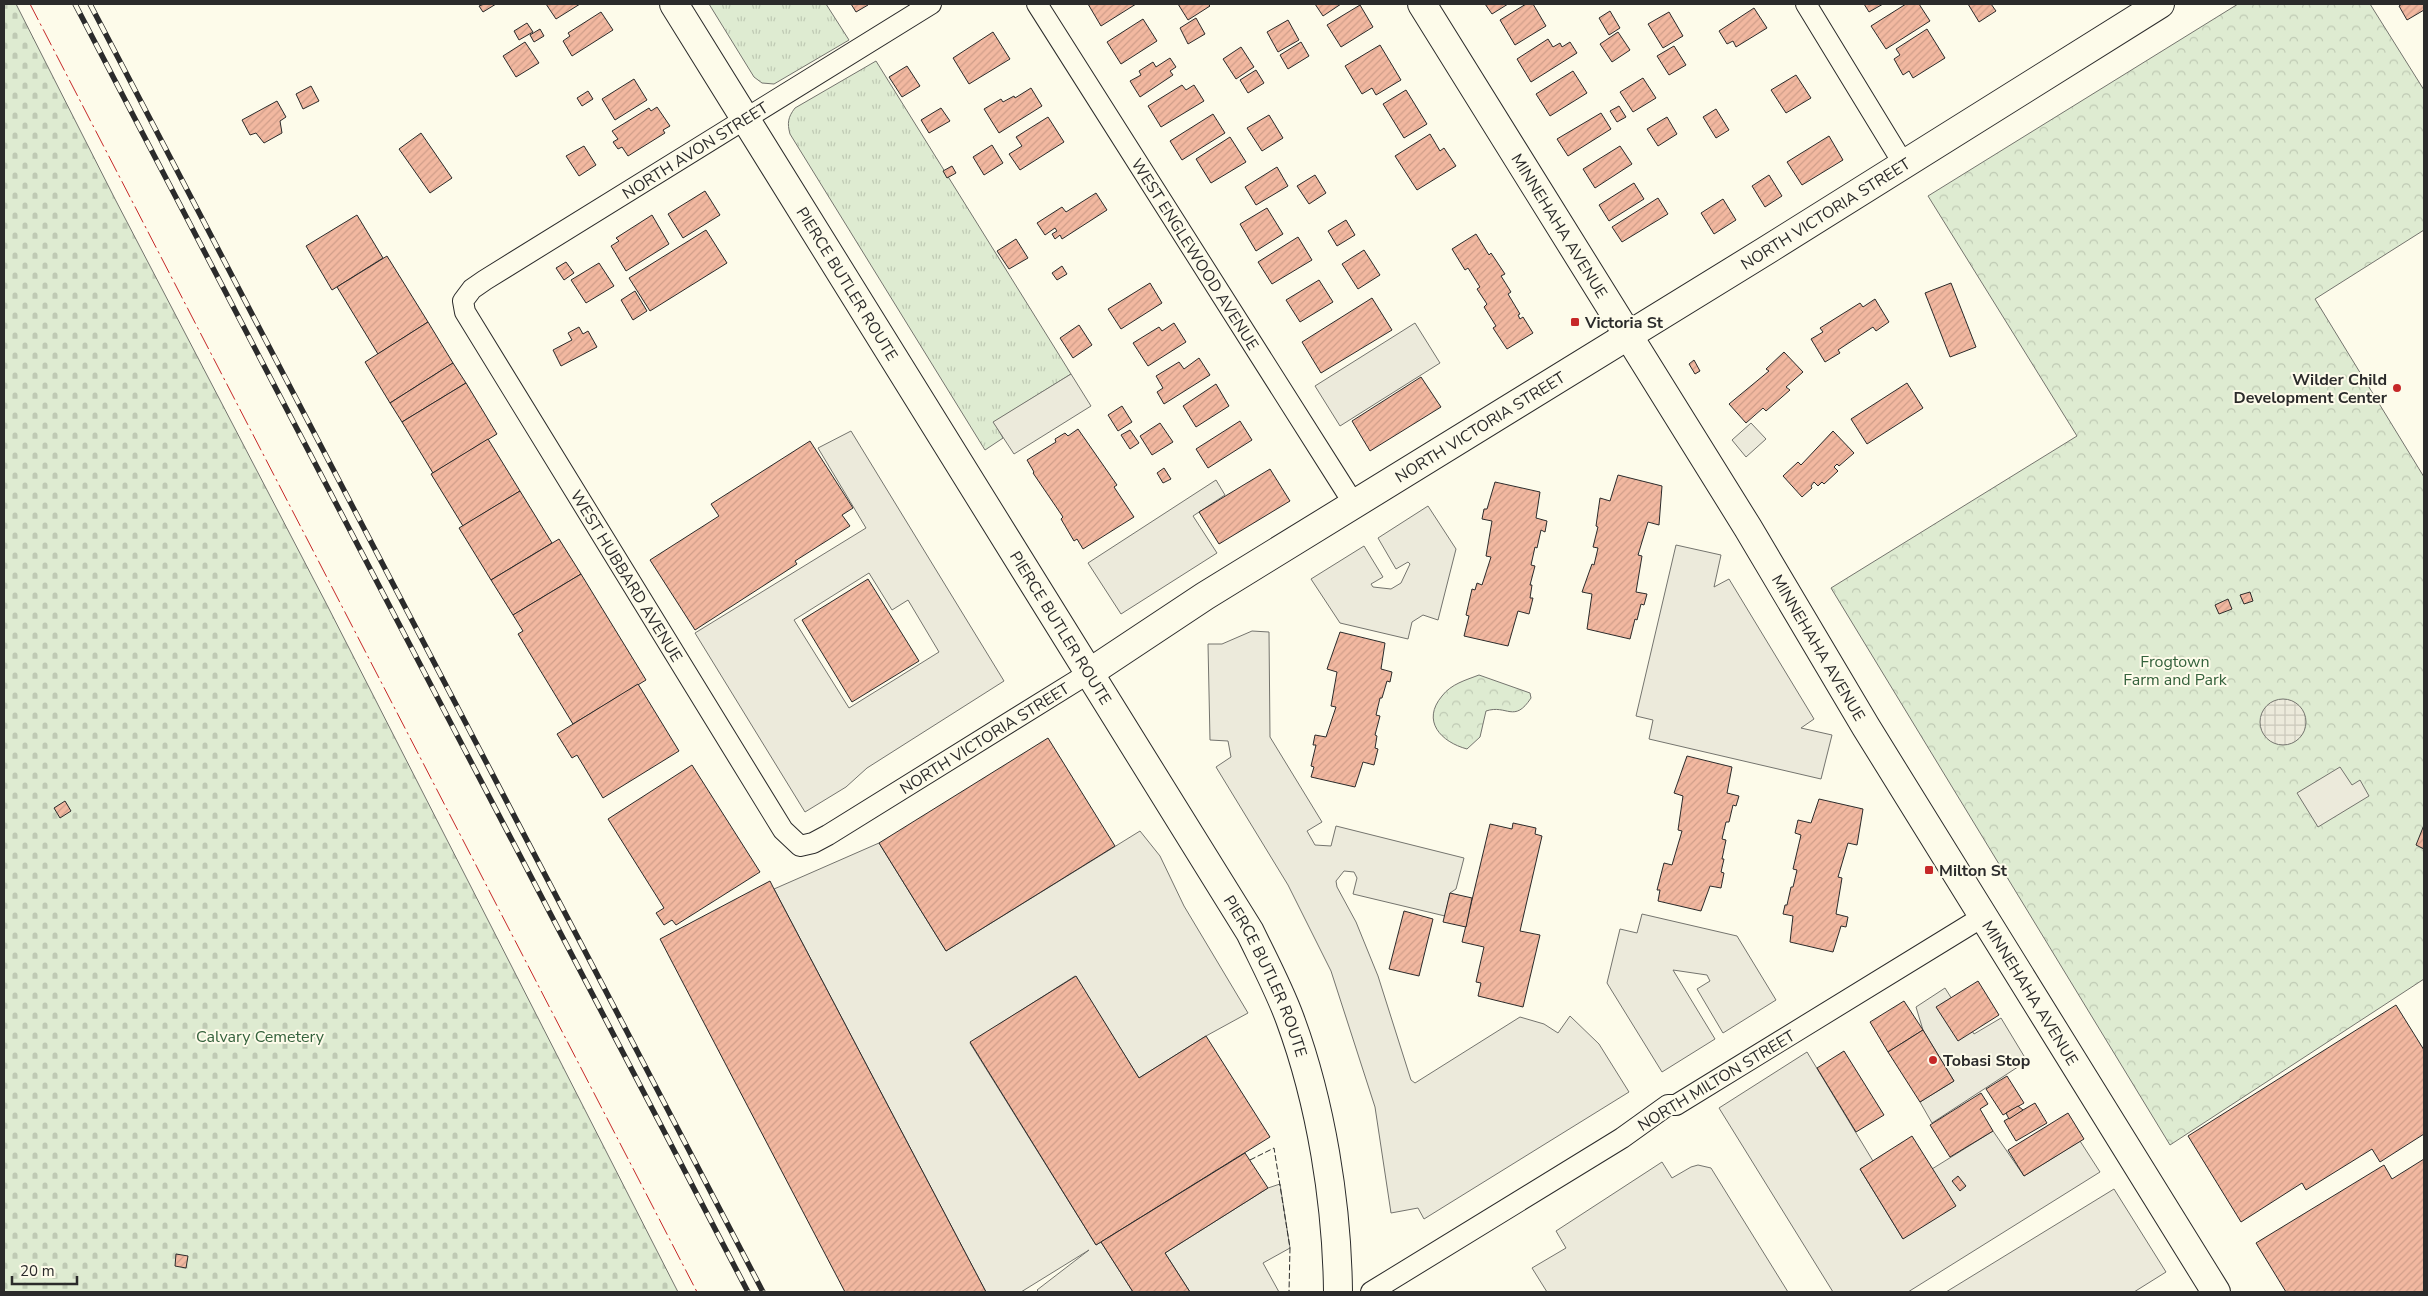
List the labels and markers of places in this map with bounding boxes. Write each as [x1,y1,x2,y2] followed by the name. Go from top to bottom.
[1584,312,1664,334] place label: Victoria St
[1569,316,1581,328] marker: Victoria St
[2234,369,2388,409] place label: Wilder Child Development Center
[2391,382,2403,394] marker: Wilder Child Development Center
[1939,860,2008,882] place label: Milton St
[1923,864,1935,876] marker: Milton St
[1943,1050,2030,1072] place label: Tobasi Stop
[1927,1054,1939,1066] marker: Tobasi Stop

